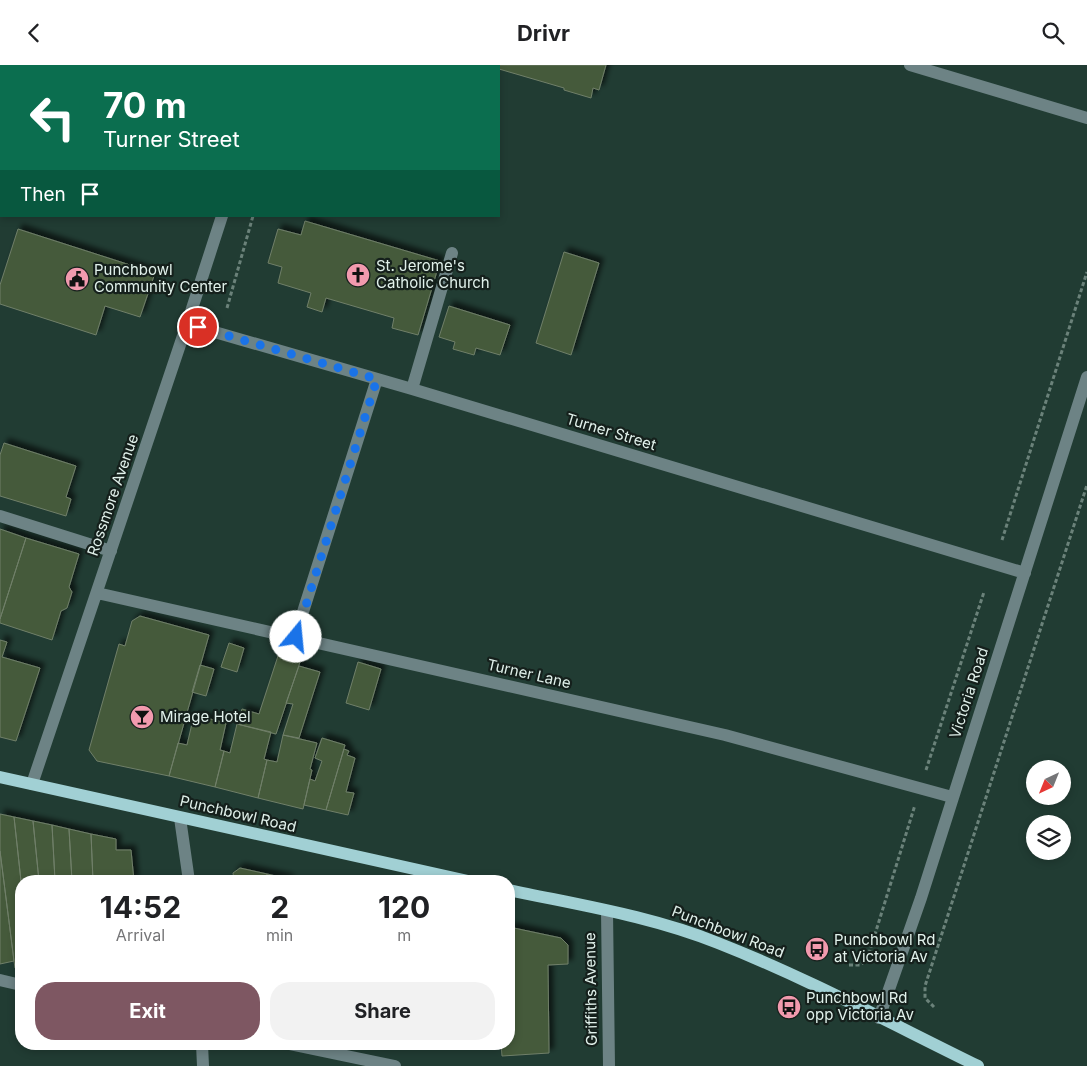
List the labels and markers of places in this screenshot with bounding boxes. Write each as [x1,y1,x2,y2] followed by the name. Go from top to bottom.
[376,256,490,292] place label: St. Jerome's Catholic Church
[94,260,228,296] place label: Punchbowl Community Center
[345,262,371,288] church icon: St. Jerome's Catholic Church
[64,266,90,292] public building icon: Punchbowl Community Center
[177,306,219,348] pin
[129,704,155,730] bar icon: Mirage Hotel
[160,707,251,726] place label: Mirage Hotel
[834,930,935,966] place label: Punchbowl Rd at Victoria Av
[804,936,830,962] bus stop icon: Punchbowl Rd at Victoria Av
[806,988,914,1024] place label: Punchbowl Rd opp Victoria Av
[776,994,802,1020] bus stop icon: Punchbowl Rd opp Victoria Av

